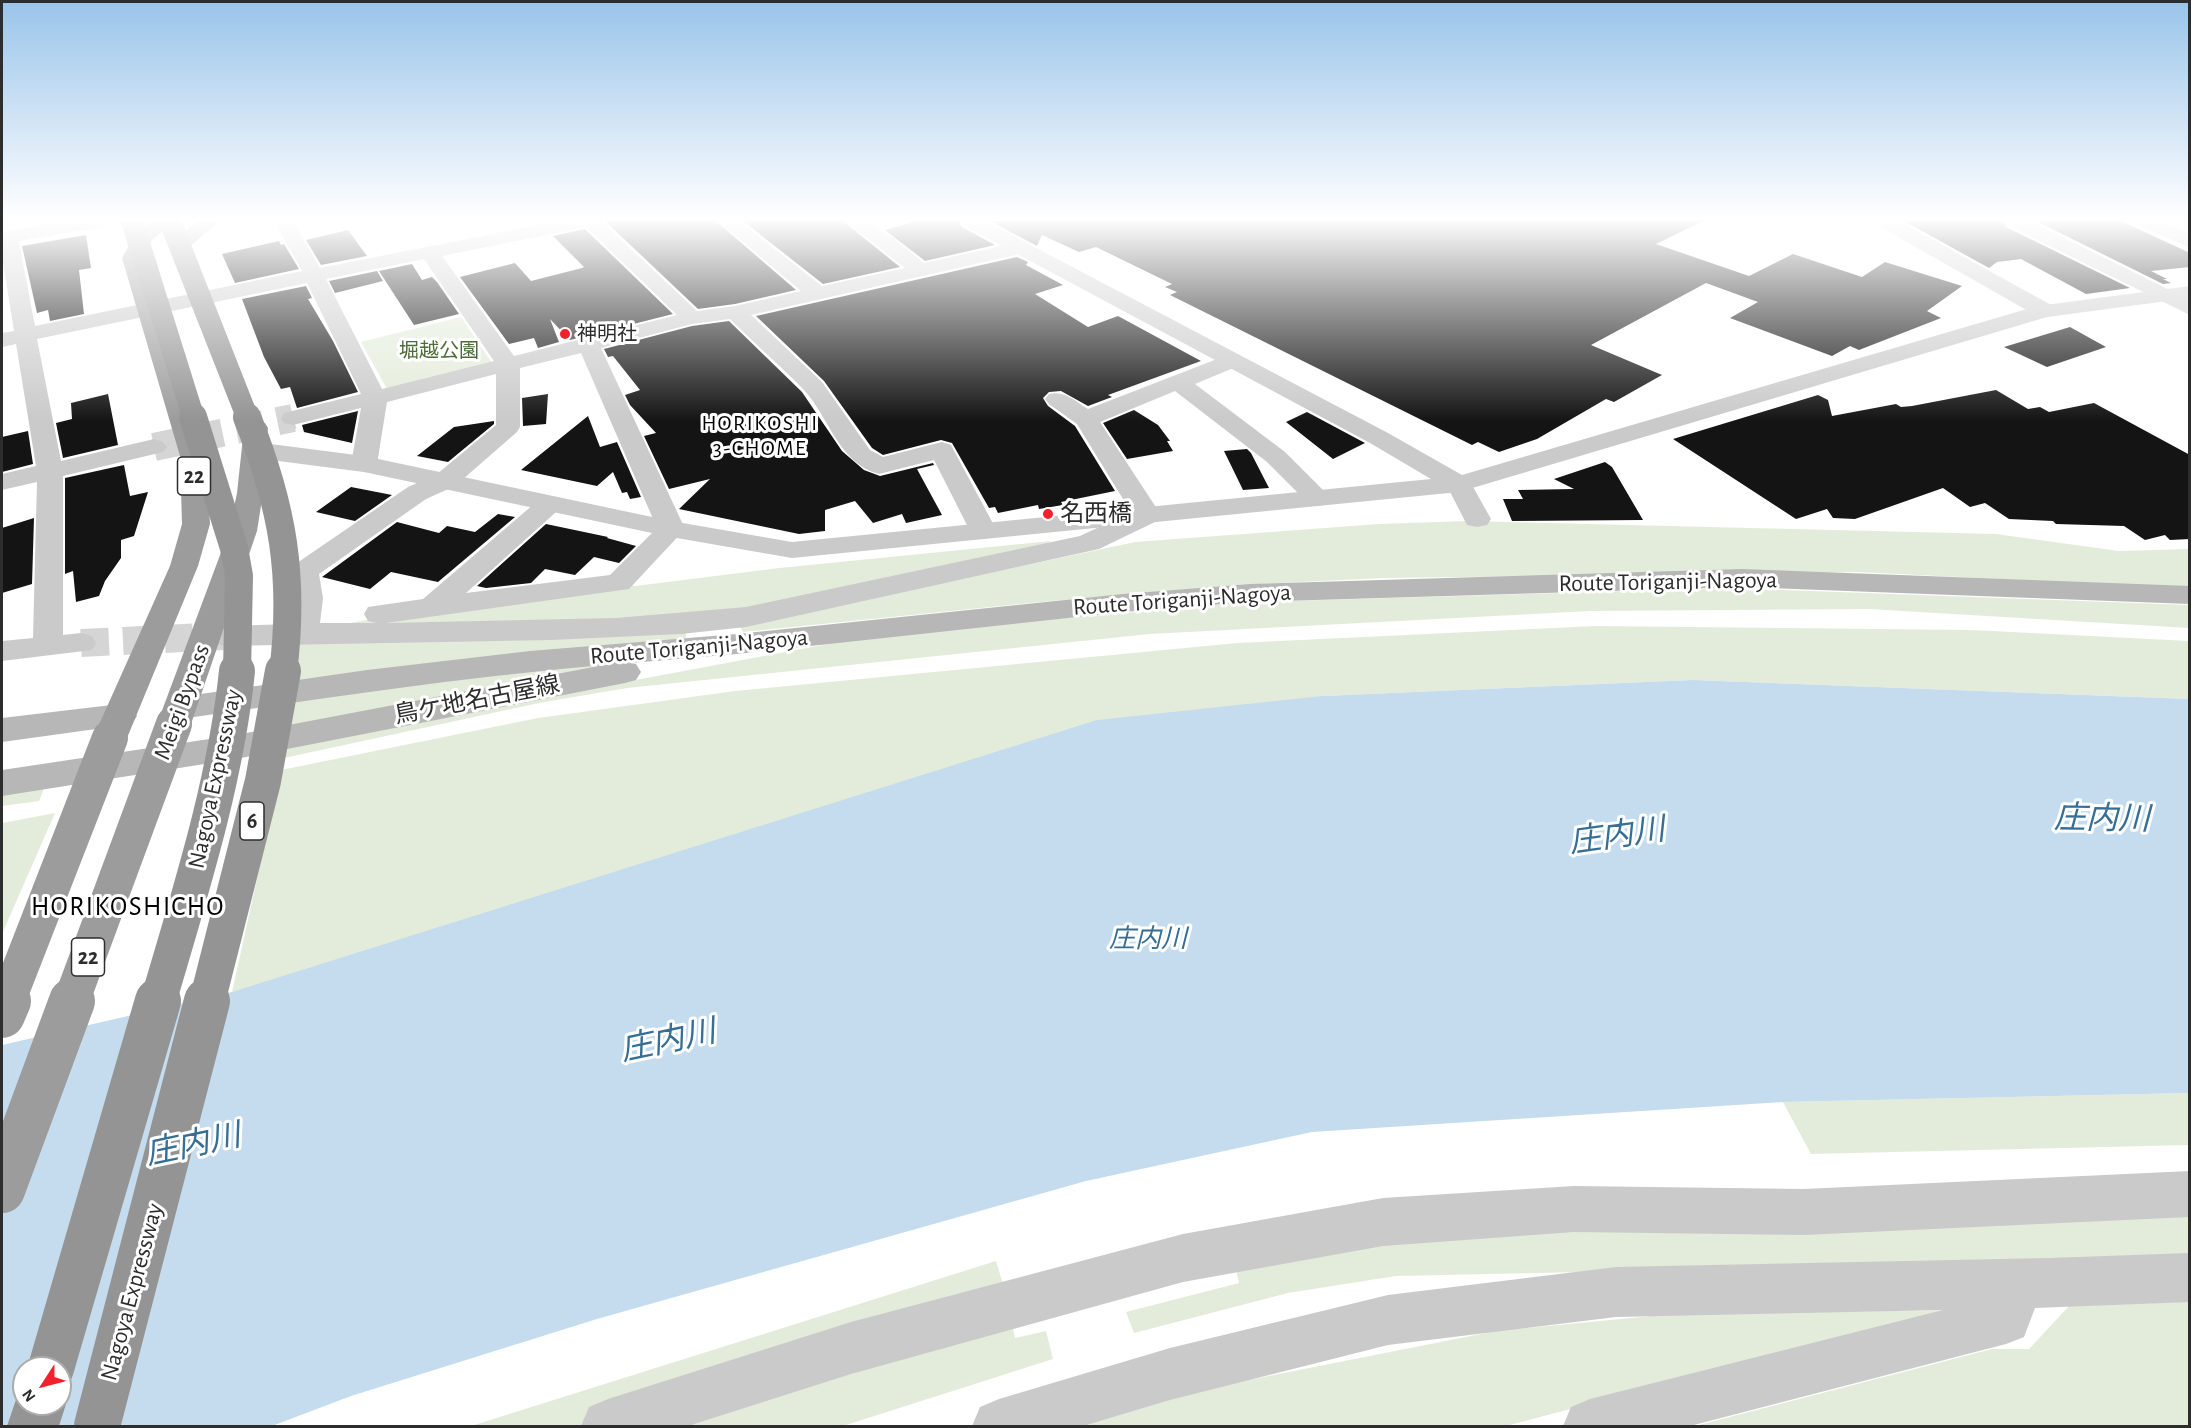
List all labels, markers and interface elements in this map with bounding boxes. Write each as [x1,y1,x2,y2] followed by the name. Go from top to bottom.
[577,322,637,346] place label: 神明社
[558,327,572,341] marker: 神明社
[399,339,479,363] park label: 堀越公園
[701,410,819,462] district label: HORIKOSHI 3-CHOME
[178,457,210,495] road number: 22
[1060,500,1132,528] place label: 名西橋
[1041,507,1055,521] marker: 名西橋
[1558,566,1778,598] street label: Route Toriganji-Nagoya
[1072,578,1292,622] street label: Route Toriganji-Nagoya
[589,623,809,671] street label: Route Toriganji-Nagoya
[148,640,216,764] street label: Meigi Bypass
[392,670,562,730] street label: 鳥ケ地名古屋線
[182,687,248,871] street label: Nagoya Expressway
[2054,799,2150,839] water label: 庄内川
[240,802,264,840] road number: 6
[1567,810,1667,862] water label: 庄内川
[31,891,225,923] district label: HORIKOSHICHO
[1109,923,1187,955] water label: 庄内川
[72,938,104,976] road number: 22
[617,1012,719,1070] water label: 庄内川
[142,1116,244,1174] water label: 庄内川
[94,1200,170,1384] street label: Nagoya Expressway
[12,1356,72,1416] north arrow
[19,1386,39,1405] text: N

